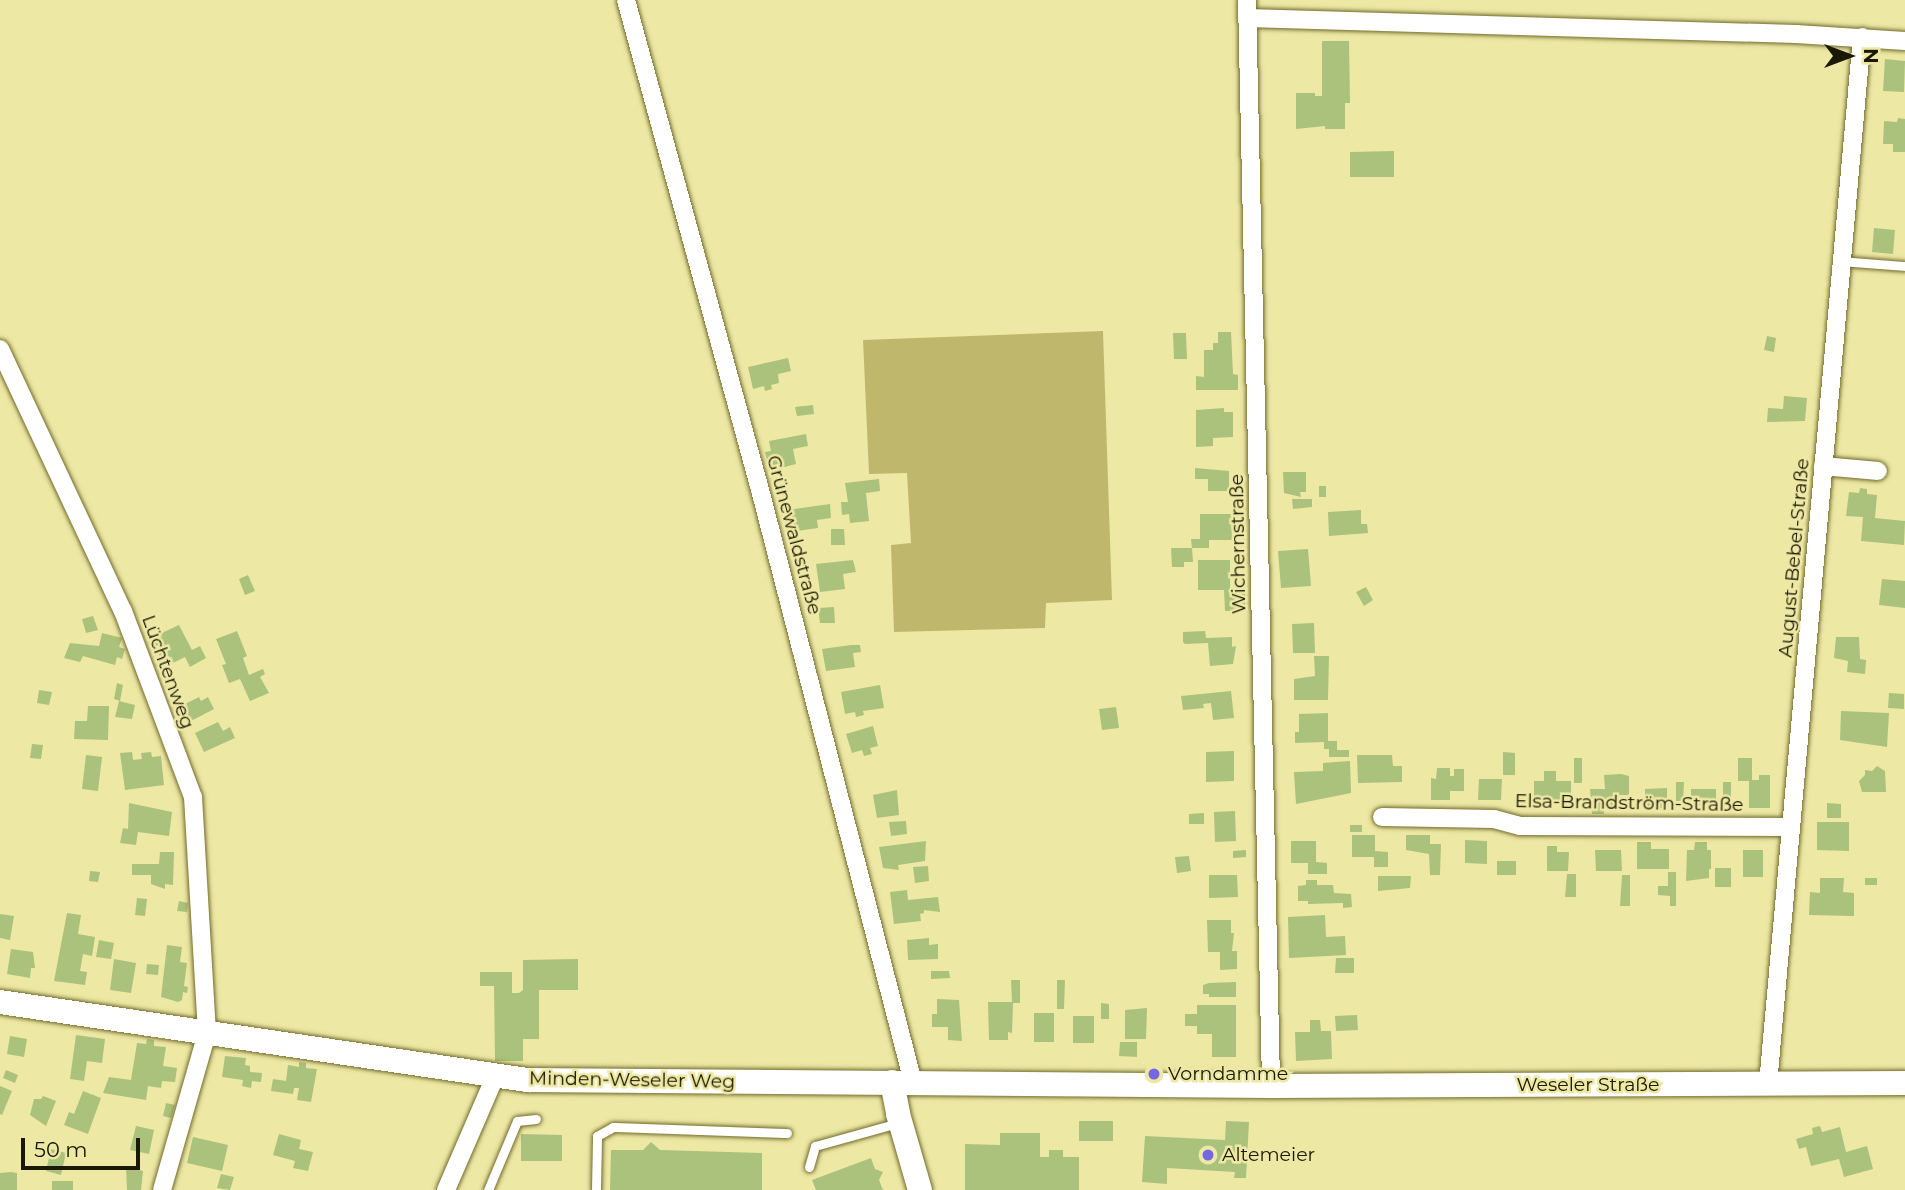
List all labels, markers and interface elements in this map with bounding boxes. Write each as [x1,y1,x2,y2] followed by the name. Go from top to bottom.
[1814,21,1884,91] north arrow
[1859,48,1882,64] text: N
[762,453,826,617] street label: Grünewaldstraße
[1774,457,1814,659] street label: August-Bebel-Straße
[1225,474,1251,614] street label: Wichernstraße
[137,612,199,732] street label: Lüchtenweg
[1514,790,1744,816] street label: Elsa-Brandström-Straße
[1168,1063,1288,1085] place label: Vorndamme
[1146,1066,1162,1082] marker: Vorndamme
[529,1067,735,1093] street label: Minden-Weseler Weg
[1516,1074,1660,1096] street label: Weseler Straße
[24,1124,144,1168] scale bar
[34,1137,88,1162] text: 50 m
[1222,1144,1315,1166] place label: Altemeier
[1200,1147,1216,1163] marker: Altemeier

